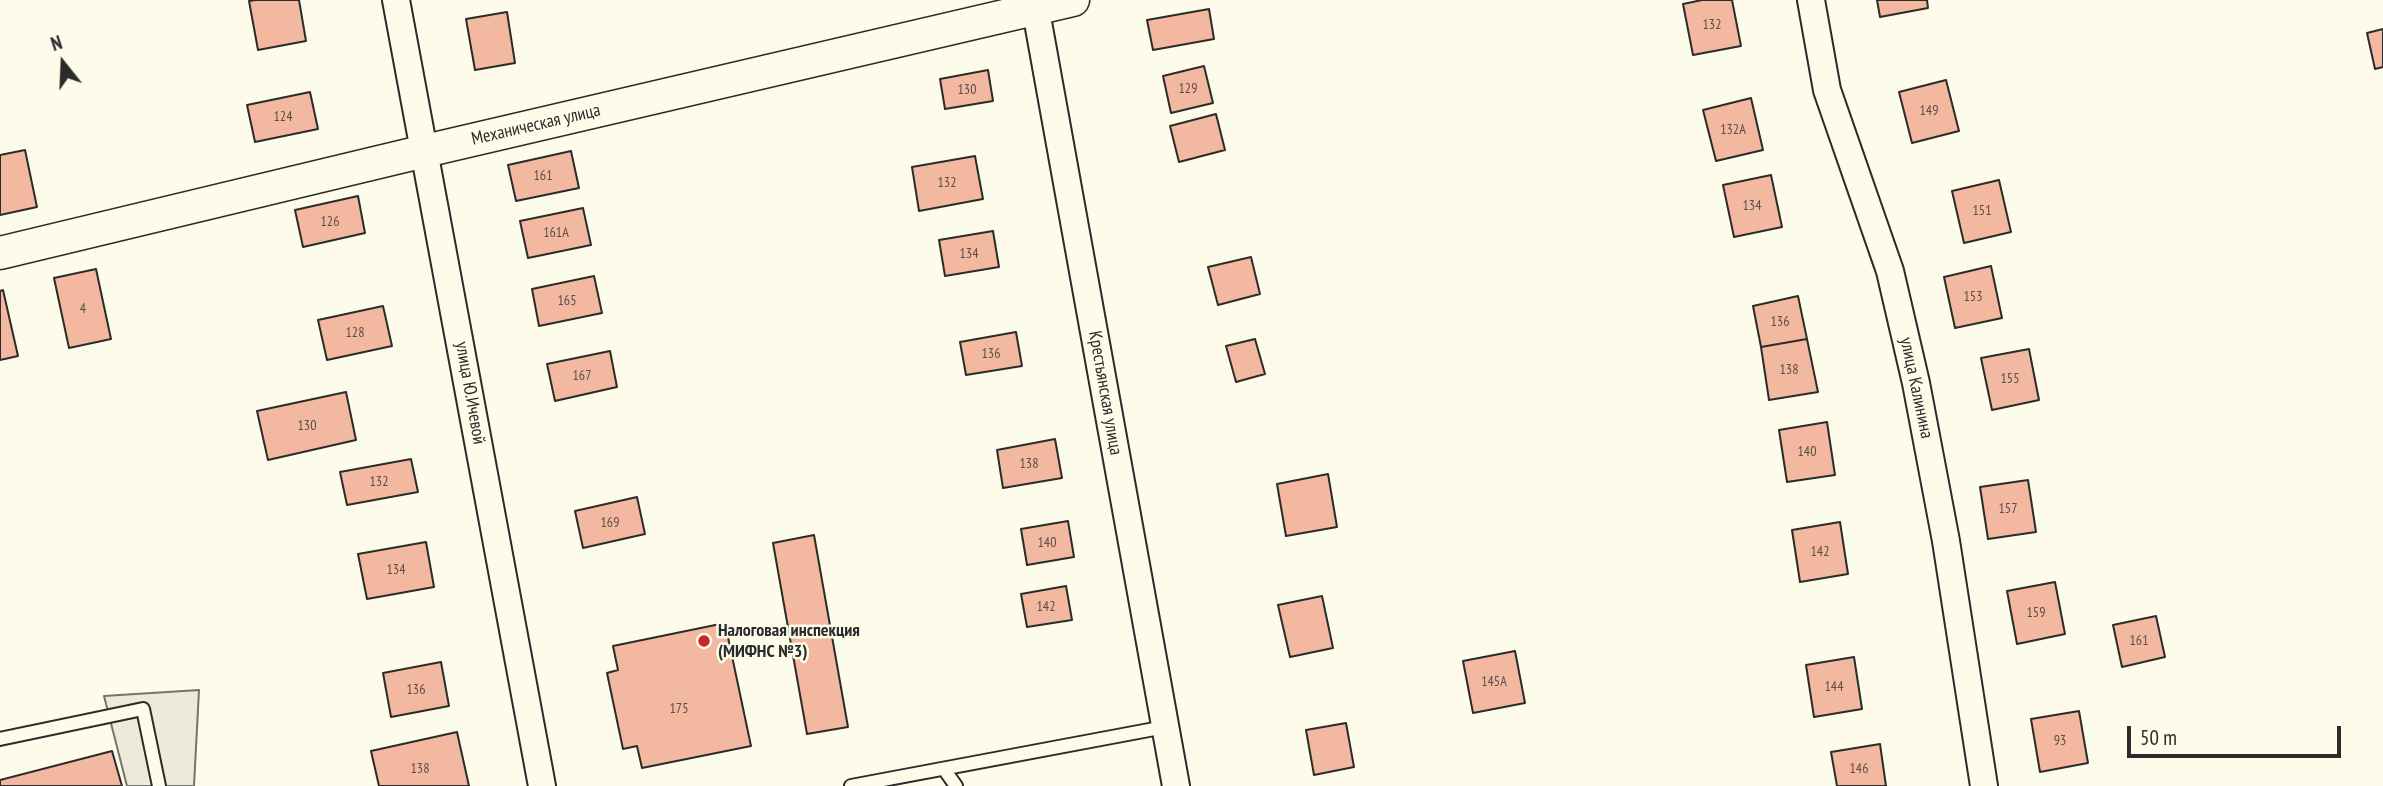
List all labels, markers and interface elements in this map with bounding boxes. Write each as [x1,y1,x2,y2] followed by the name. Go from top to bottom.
[1703,17,1721,33] house number: 132
[28,28,98,98] north arrow
[48,30,65,56] text: N
[1179,81,1197,97] house number: 129
[958,82,976,98] house number: 130
[469,100,603,150] street label: Механическая улица
[1920,103,1938,119] house number: 149
[274,109,292,125] house number: 124
[1720,122,1746,138] house number: 132А
[534,168,552,184] house number: 161
[938,175,956,191] house number: 132
[1743,198,1761,214] house number: 134
[1973,203,1991,219] house number: 151
[321,214,339,230] house number: 126
[543,225,569,241] house number: 161А
[960,246,978,262] house number: 134
[1964,289,1982,305] house number: 153
[558,293,576,309] house number: 165
[80,301,86,317] house number: 4
[1771,314,1789,330] house number: 136
[346,325,364,341] house number: 128
[1083,329,1127,457] street label: Крестьянская улица
[1895,335,1937,441] street label: улица Калинина
[450,340,490,446] street label: улица Ю.Ичевой
[982,346,1000,362] house number: 136
[1780,362,1798,378] house number: 138
[573,368,591,384] house number: 167
[2001,371,2019,387] house number: 155
[298,418,316,434] house number: 130
[1798,444,1816,460] house number: 140
[1020,456,1038,472] house number: 138
[370,474,388,490] house number: 132
[1999,501,2017,517] house number: 157
[601,515,619,531] house number: 169
[1038,535,1056,551] house number: 140
[1811,544,1829,560] house number: 142
[387,562,405,578] house number: 134
[1037,599,1055,615] house number: 142
[2027,605,2045,621] house number: 159
[718,620,860,662] place label: Налоговая инспекция (МИФНС №3)
[696,633,712,649] marker: Налоговая инспекция (МИФНС №3)
[2130,633,2148,649] house number: 161
[1481,674,1507,690] house number: 145А
[1825,679,1843,695] house number: 144
[407,682,425,698] house number: 136
[670,701,688,717] house number: 175
[2131,712,2344,756] scale bar
[2140,724,2177,751] text: 50 m
[2054,733,2066,749] house number: 93
[411,761,429,777] house number: 138
[1850,761,1868,777] house number: 146

